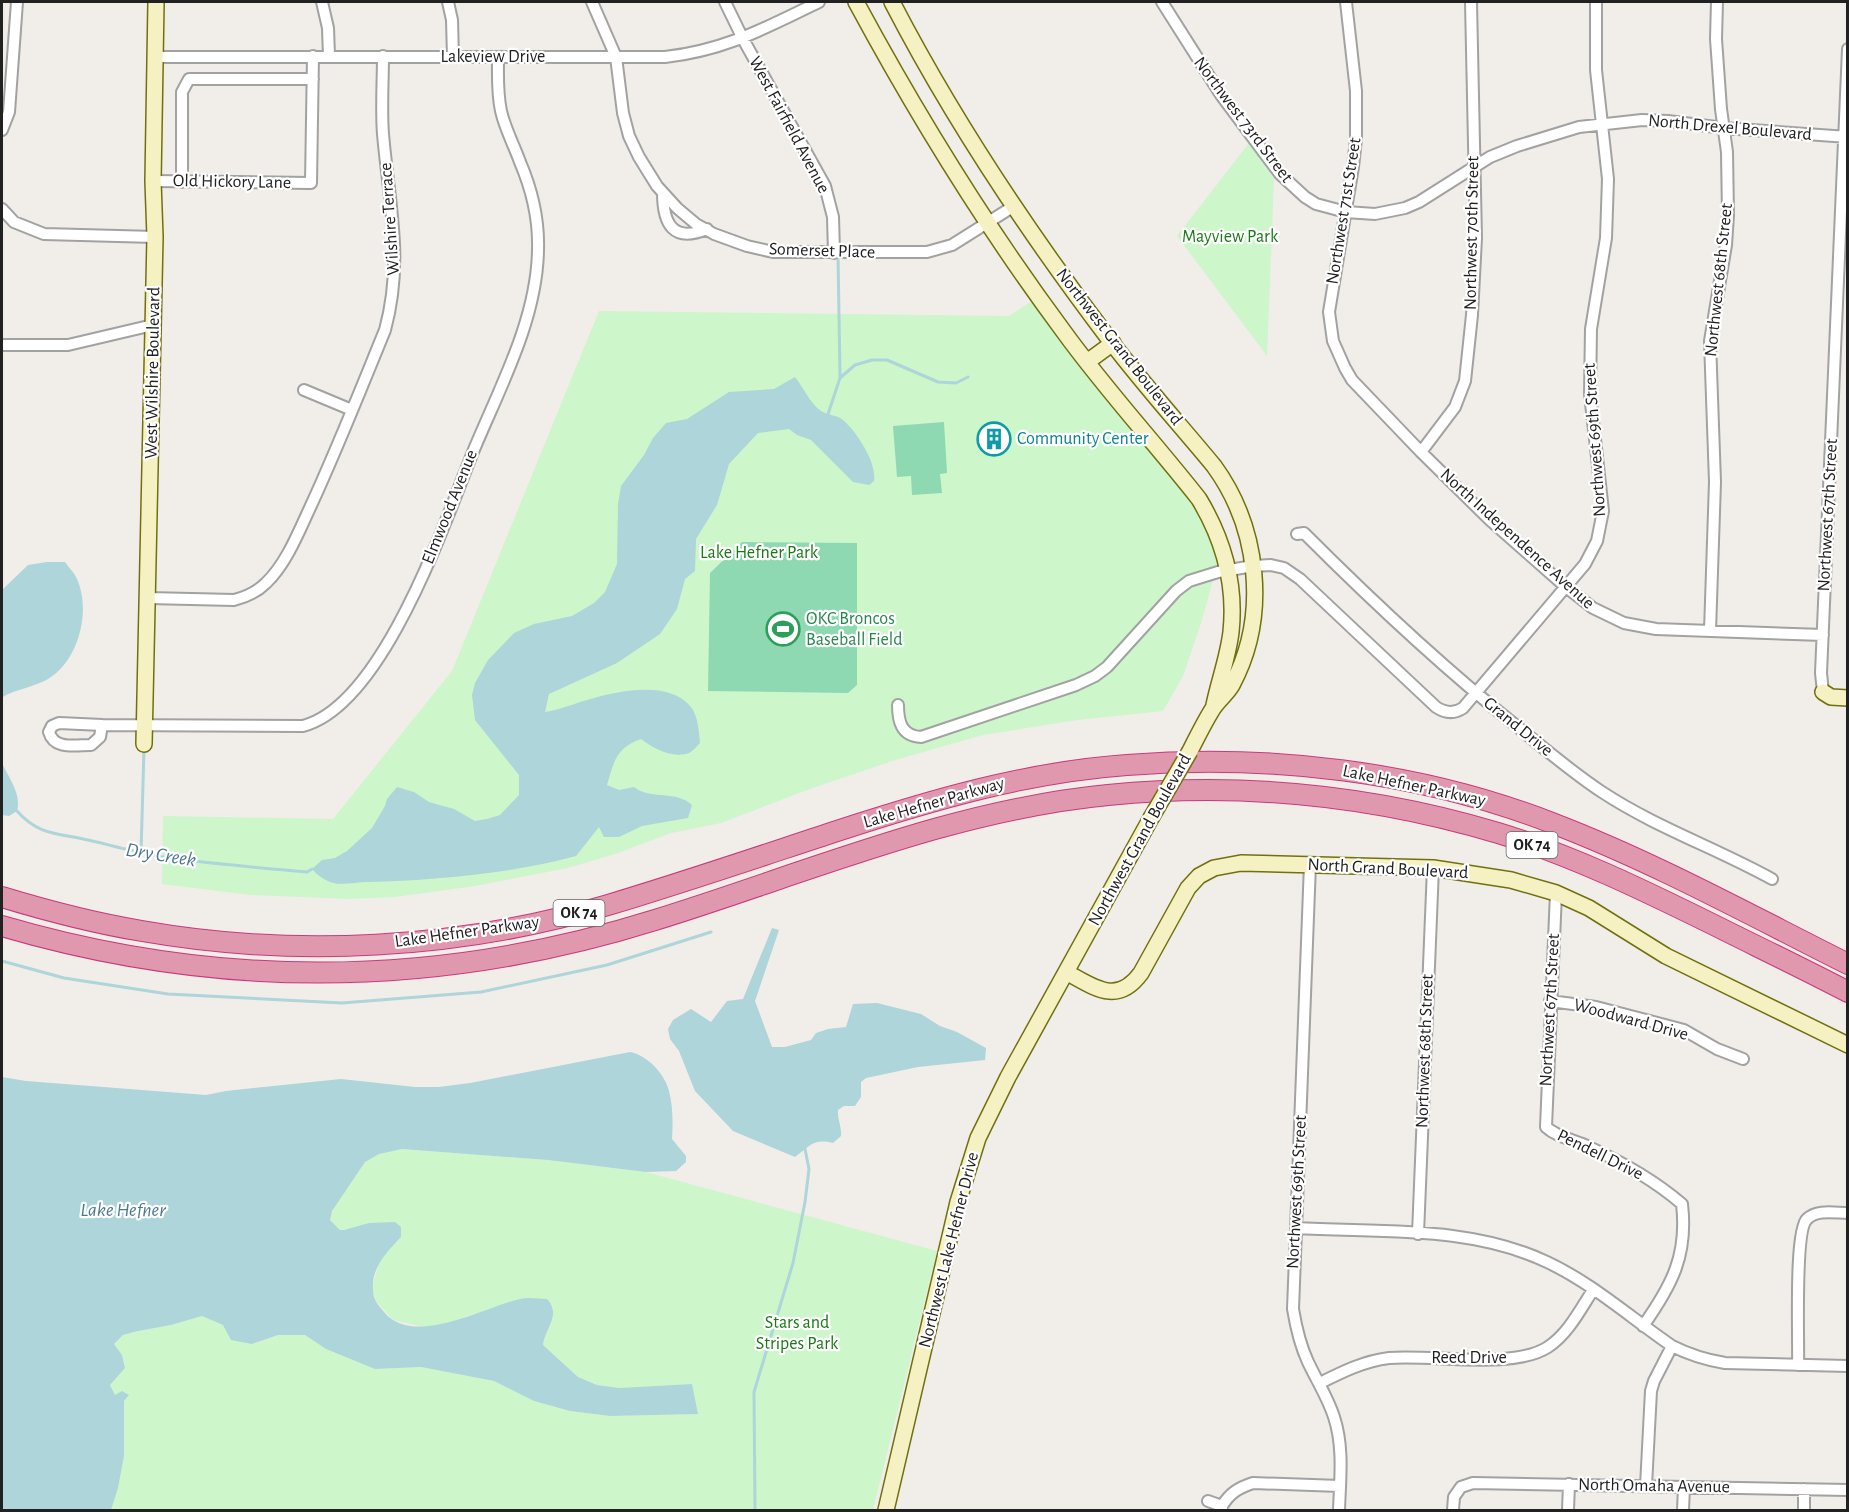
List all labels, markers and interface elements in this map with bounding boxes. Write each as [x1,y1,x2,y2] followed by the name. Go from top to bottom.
[441,48,545,66] street label: Lakeview Drive
[745,54,833,196] street label: West Fairfield Avenue
[1190,54,1296,186] street label: Northwest 73rd Street
[1647,112,1813,144] street label: North Drexel Boulevard
[1324,136,1365,286] street label: Northwest 71st Street
[1462,156,1482,310] street label: Northwest 70th Street
[377,162,403,276] street label: Wilshire Terrace
[173,172,291,192] street label: Old Hickory Lane
[1702,202,1736,358] street label: Northwest 68th Street
[1182,228,1279,246] park label: Mayview Park
[769,240,875,262] street label: Somerset Place
[1052,265,1186,429] street label: Northwest Grand Boulevard
[142,287,164,459] street label: West Wilshire Boulevard
[1581,362,1609,517] street label: Northwest 69th Street
[976,421,1012,457] building icon: Community Center
[1017,430,1149,448] place label: Community Center
[1815,438,1841,592] street label: Northwest 67th Street
[419,447,481,567] street label: Elmwood Avenue
[1437,465,1597,613] street label: North Independence Avenue
[700,544,819,562] park label: Lake Hefner Park
[806,610,903,649] place label: OKC Broncos Baseball Field
[765,611,801,647] sports icon: OKC Broncos Baseball Field
[1480,694,1556,760] street label: Grand Drive
[1085,751,1195,929] street label: Northwest Grand Boulevard
[1341,762,1487,810] street label: Lake Hefner Parkway
[861,774,1007,832] street label: Lake Hefner Parkway
[1506,832,1558,858] road number: OK 74
[124,840,198,870] water label: Dry Creek
[1307,856,1469,882] street label: North Grand Boulevard
[554,900,604,926] road number: OK 74
[394,913,541,951] street label: Lake Hefner Parkway
[1537,933,1563,1087] street label: Northwest 67th Street
[1413,973,1437,1128] street label: Northwest 68th Street
[1572,996,1690,1044] street label: Woodward Drive
[1284,1114,1310,1269] street label: Northwest 69th Street
[1554,1126,1646,1184] street label: Pendell Drive
[916,1150,982,1350] street label: Northwest Lake Hefner Drive
[80,1200,166,1220] water label: Lake Hefner
[756,1314,839,1353] park label: Stars and Stripes Park
[1431,1349,1507,1367] street label: Reed Drive
[1578,1476,1730,1496] street label: North Omaha Avenue

